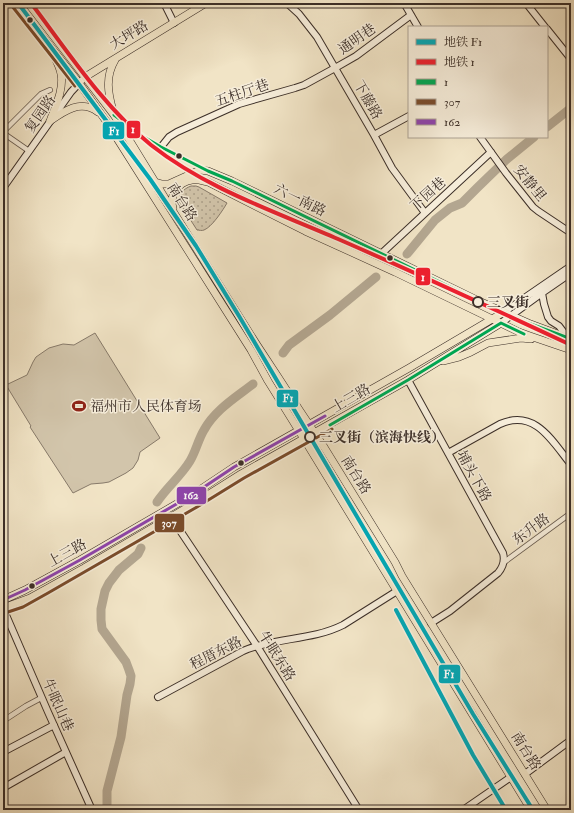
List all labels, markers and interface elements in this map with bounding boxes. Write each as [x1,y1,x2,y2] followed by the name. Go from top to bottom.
[25,15,35,25] unlabelled marker
[107,17,151,53] street label: 大坪路
[335,20,379,58] street label: 通明巷
[408,26,548,138] legend
[444,35,482,50] text: 地铁 F1
[444,55,475,70] text: 地铁 1
[444,75,448,90] text: 1
[213,76,271,110] street label: 五柱厅巷
[350,78,386,122] street label: 下藤路
[21,92,59,136] street label: 复园路
[444,95,461,110] text: 307
[444,115,460,130] text: 162
[126,120,141,139] line badge: 1
[102,121,125,140] line badge: F1
[131,123,135,136] text: 1
[109,125,119,138] text: F1
[174,151,184,161] unlabelled marker
[510,161,550,205] street label: 安静里
[407,174,449,214] street label: 下园巷
[164,180,200,224] street label: 南台路
[271,180,329,220] street label: 六一南路
[385,253,395,263] unlabelled marker
[415,267,431,286] line badge: 1
[421,271,425,284] text: 1
[487,294,529,311] place label: 三叉街
[472,296,484,308] marker: 三叉街
[329,380,373,416] street label: 上三路
[276,389,299,408] line badge: F1
[283,392,293,405] text: F1
[71,398,87,414] sports icon: 福州市人民体育场
[90,398,202,415] place label: 福州市人民体育场
[319,429,445,446] place label: 三叉街（滨海快线）
[304,431,316,443] marker: 三叉街（滨海快线）
[453,447,495,505] street label: 埔头下路
[338,453,374,497] street label: 南台路
[236,458,246,468] unlabelled marker
[176,486,207,505] line badge: 162
[184,489,199,502] text: 162
[509,510,553,548] street label: 东升路
[154,513,185,533] line badge: 307
[162,517,177,530] text: 307
[45,535,89,571] street label: 上三路
[27,581,37,591] unlabelled marker
[255,628,299,684] street label: 牛眠东路
[187,633,245,673] street label: 程厝东路
[438,664,461,684] line badge: F1
[444,668,454,681] text: F1
[39,676,77,734] street label: 牛眠山巷
[508,729,544,773] street label: 南台路

